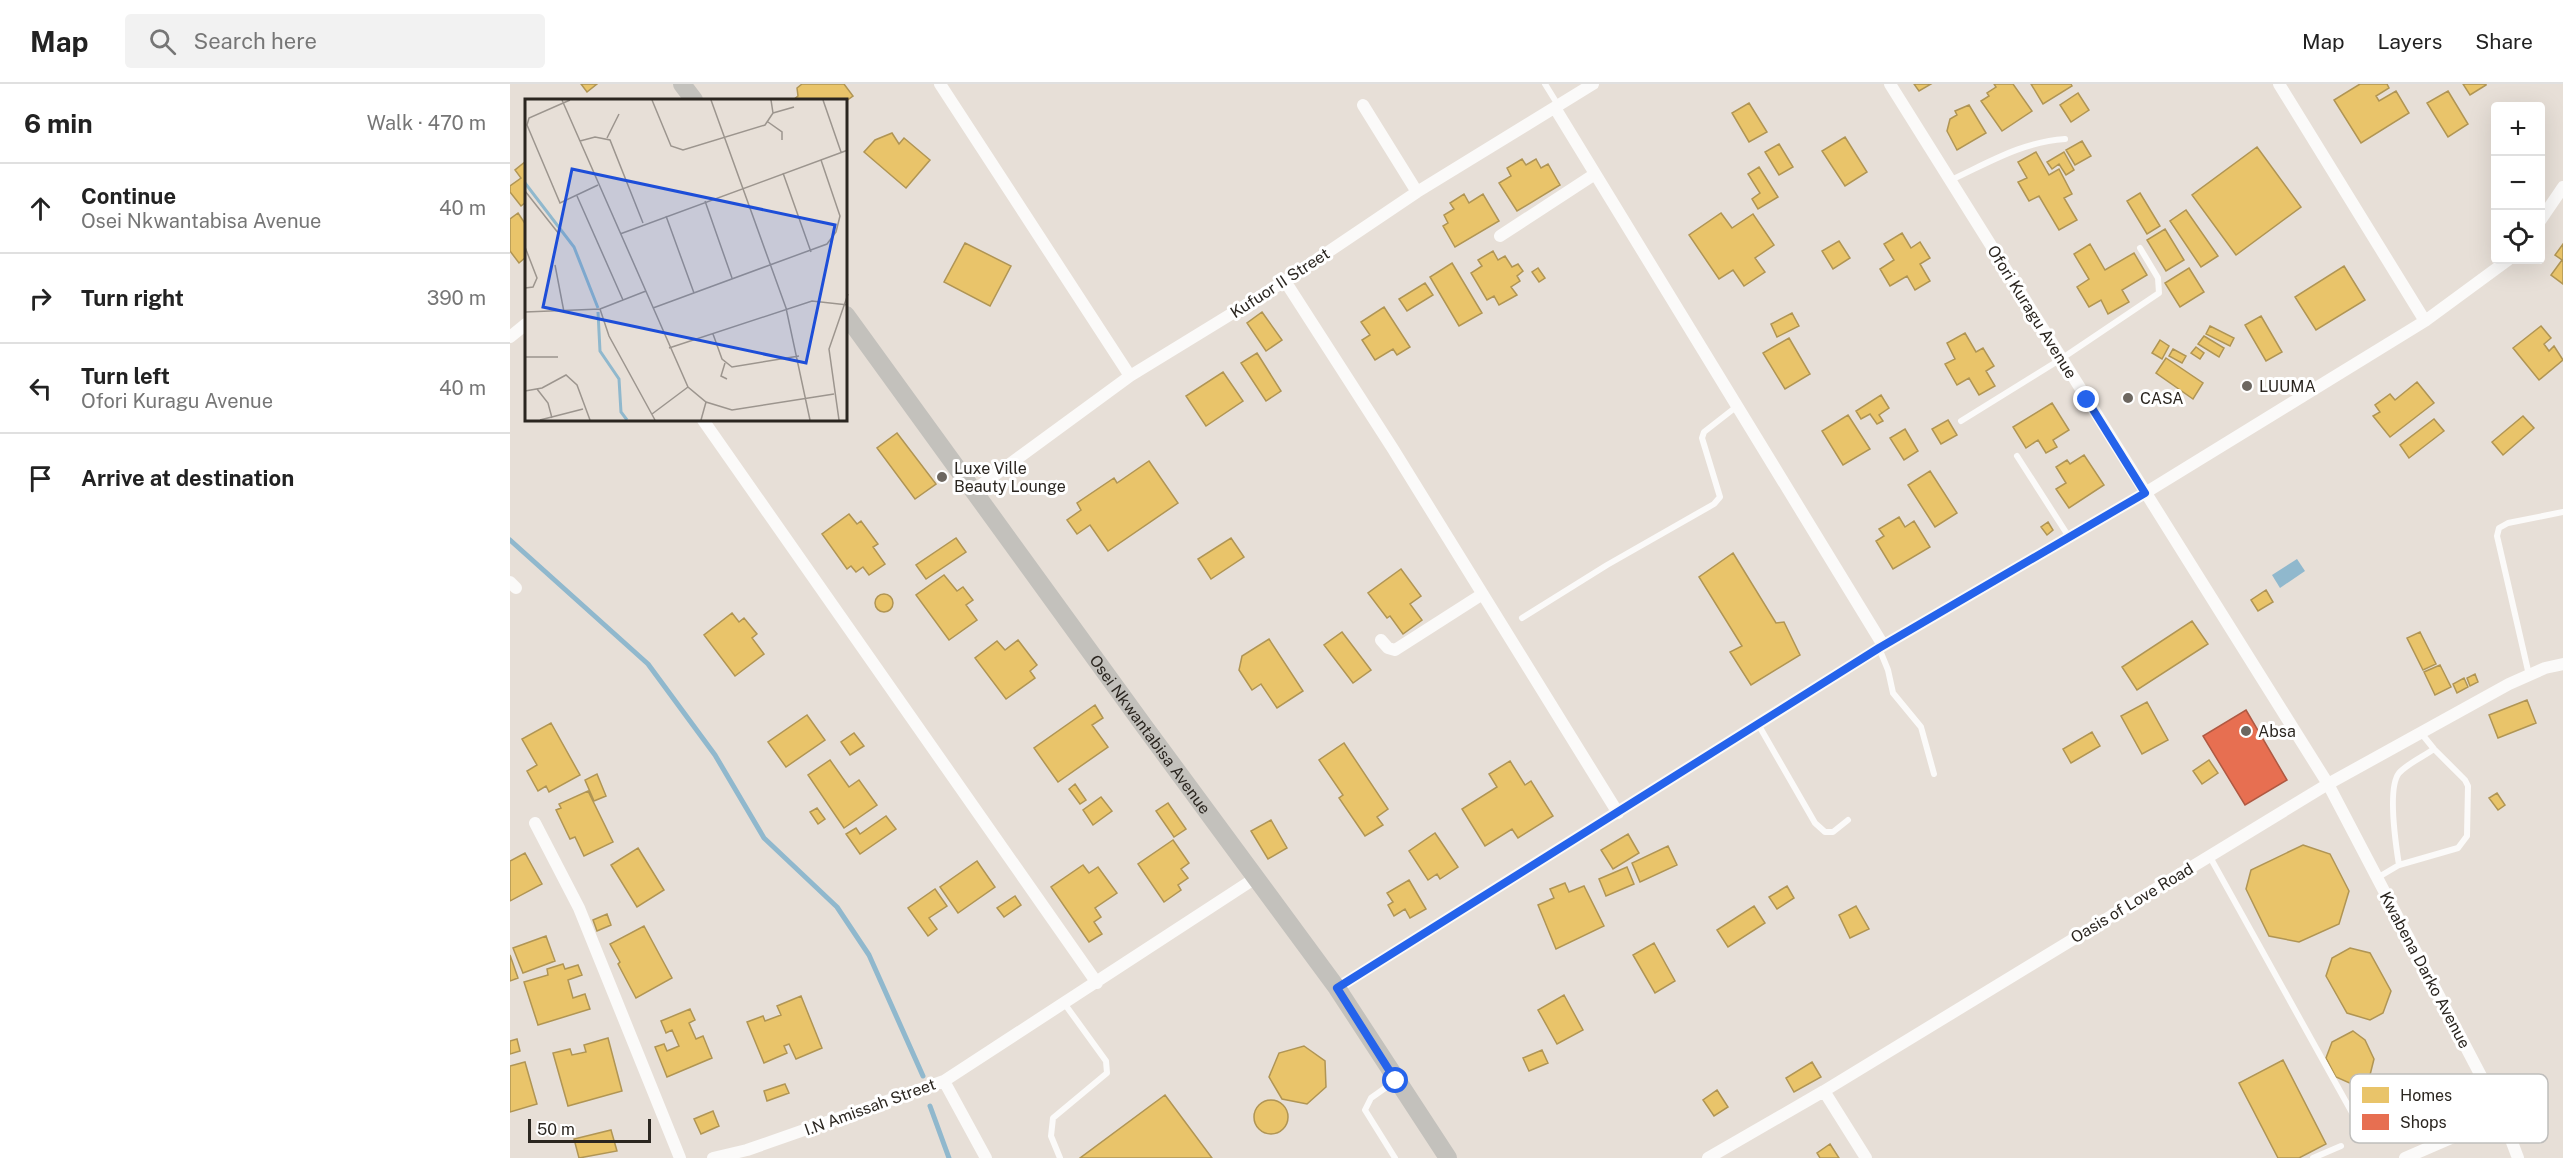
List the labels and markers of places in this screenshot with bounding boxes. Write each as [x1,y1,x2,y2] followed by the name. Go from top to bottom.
[2259,377,2316,396] place label: LUUMA
[2240,379,2254,393] marker: LUUMA
[2140,389,2184,408] place label: CASA
[2121,391,2135,405] marker: CASA
[954,459,1066,496] place label: Luxe Ville Beauty Lounge
[935,470,949,484] marker: Luxe Ville Beauty Lounge
[2258,722,2296,741] place label: Absa
[2239,724,2253,738] marker: Absa

